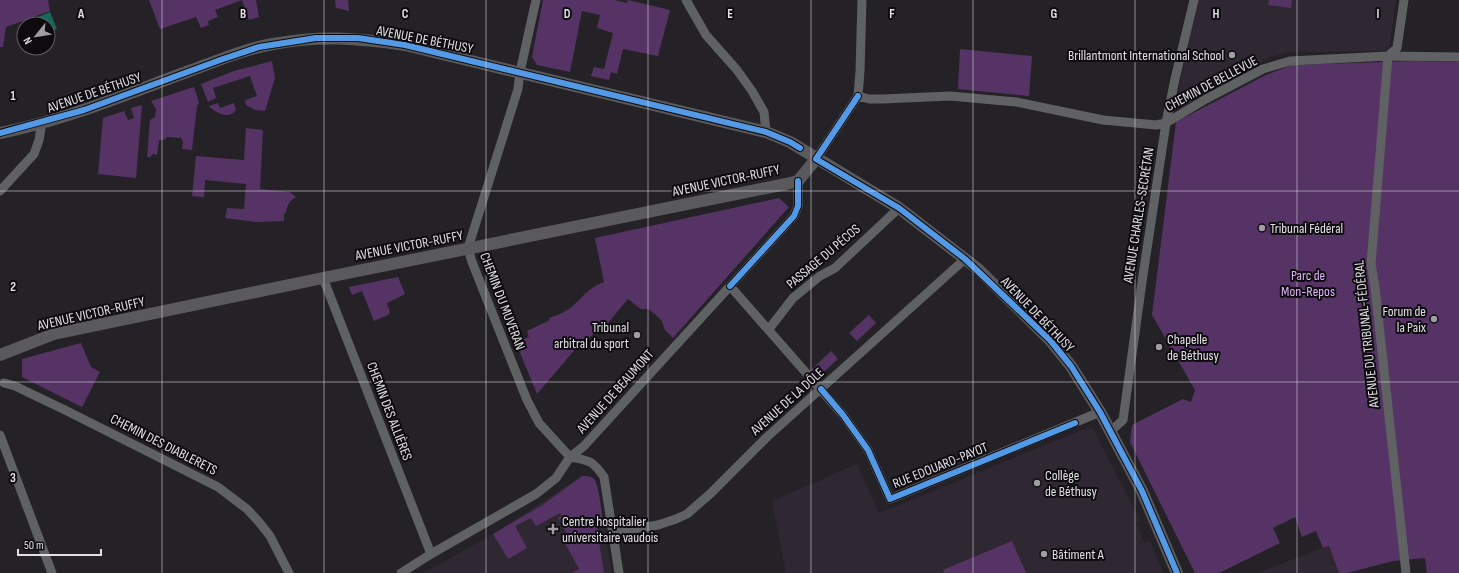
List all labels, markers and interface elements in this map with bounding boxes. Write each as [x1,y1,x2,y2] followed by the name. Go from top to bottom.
[77,6,85,22] text: A
[240,6,246,22] text: B
[402,6,409,22] text: C
[564,6,571,22] text: D
[727,6,733,22] text: E
[889,6,895,22] text: F
[1051,6,1058,22] text: G
[1213,6,1220,22] text: H
[1377,6,1380,22] text: I
[16,16,56,56] north arrow
[374,22,475,57] street label: AVENUE DE BÉTHUSY
[21,35,35,47] text: N
[1068,47,1224,64] place label: Brillantmont International School
[1227,50,1237,60] marker: Brillantmont International School
[1162,52,1261,115] street label: CHEMIN DE BELLEVUE
[44,68,143,117] street label: AVENUE DE BÉTHUSY
[10,88,16,104] text: 1
[1119,146,1158,285] street label: AVENUE CHARLES-SECRÉTAN
[670,161,782,200] street label: AVENUE VICTOR-RUFFY
[1270,220,1343,237] place label: Tribunal Fédéral
[783,221,864,292] street label: PASSAGE DU PÉCOS
[1257,223,1267,233] marker: Tribunal Fédéral
[353,227,465,264] street label: AVENUE VICTOR-RUFFY
[476,250,529,352] street label: CHEMIN DU MUVERAN
[1350,259,1383,409] street label: AVENUE DU TRIBUNAL-FÉDÉRAL
[1281,267,1335,300] park label: Parc de Mon-Repos
[997,272,1078,356] street label: AVENUE DE BÉTHUSY
[10,279,16,295] text: 2
[35,293,146,334] street label: AVENUE VICTOR-RUFFY
[1383,303,1427,336] place label: Forum de la Paix
[1429,314,1439,324] marker: Forum de la Paix
[554,319,629,352] place label: Tribunal arbitral du sport
[632,330,642,340] marker: Tribunal arbitral du sport
[1167,331,1220,364] place label: Chapelle de Béthusy
[1154,342,1164,352] marker: Chapelle de Béthusy
[572,346,658,438] street label: AVENUE DE BEAUMONT
[363,359,416,463] street label: CHEMIN DES ALLIÈRES
[746,364,828,439] street label: AVENUE DE LA DÔLE
[107,410,220,479] street label: CHEMIN DES DIABLERETS
[890,439,991,492] street label: RUE EDOUARD-PAYOT
[1045,467,1098,500] place label: Collège de Béthusy
[10,470,16,486] text: 3
[1032,478,1042,488] marker: Collège de Béthusy
[562,513,658,546] place label: Centre hospitalier universitaire vaudois
[547,523,559,535] marker: Centre hospitalier universitaire vaudois
[18,531,101,557] scale bar
[24,538,44,553] text: 50 m
[1052,546,1105,563] place label: Bâtiment A
[1039,549,1049,559] marker: Bâtiment A

